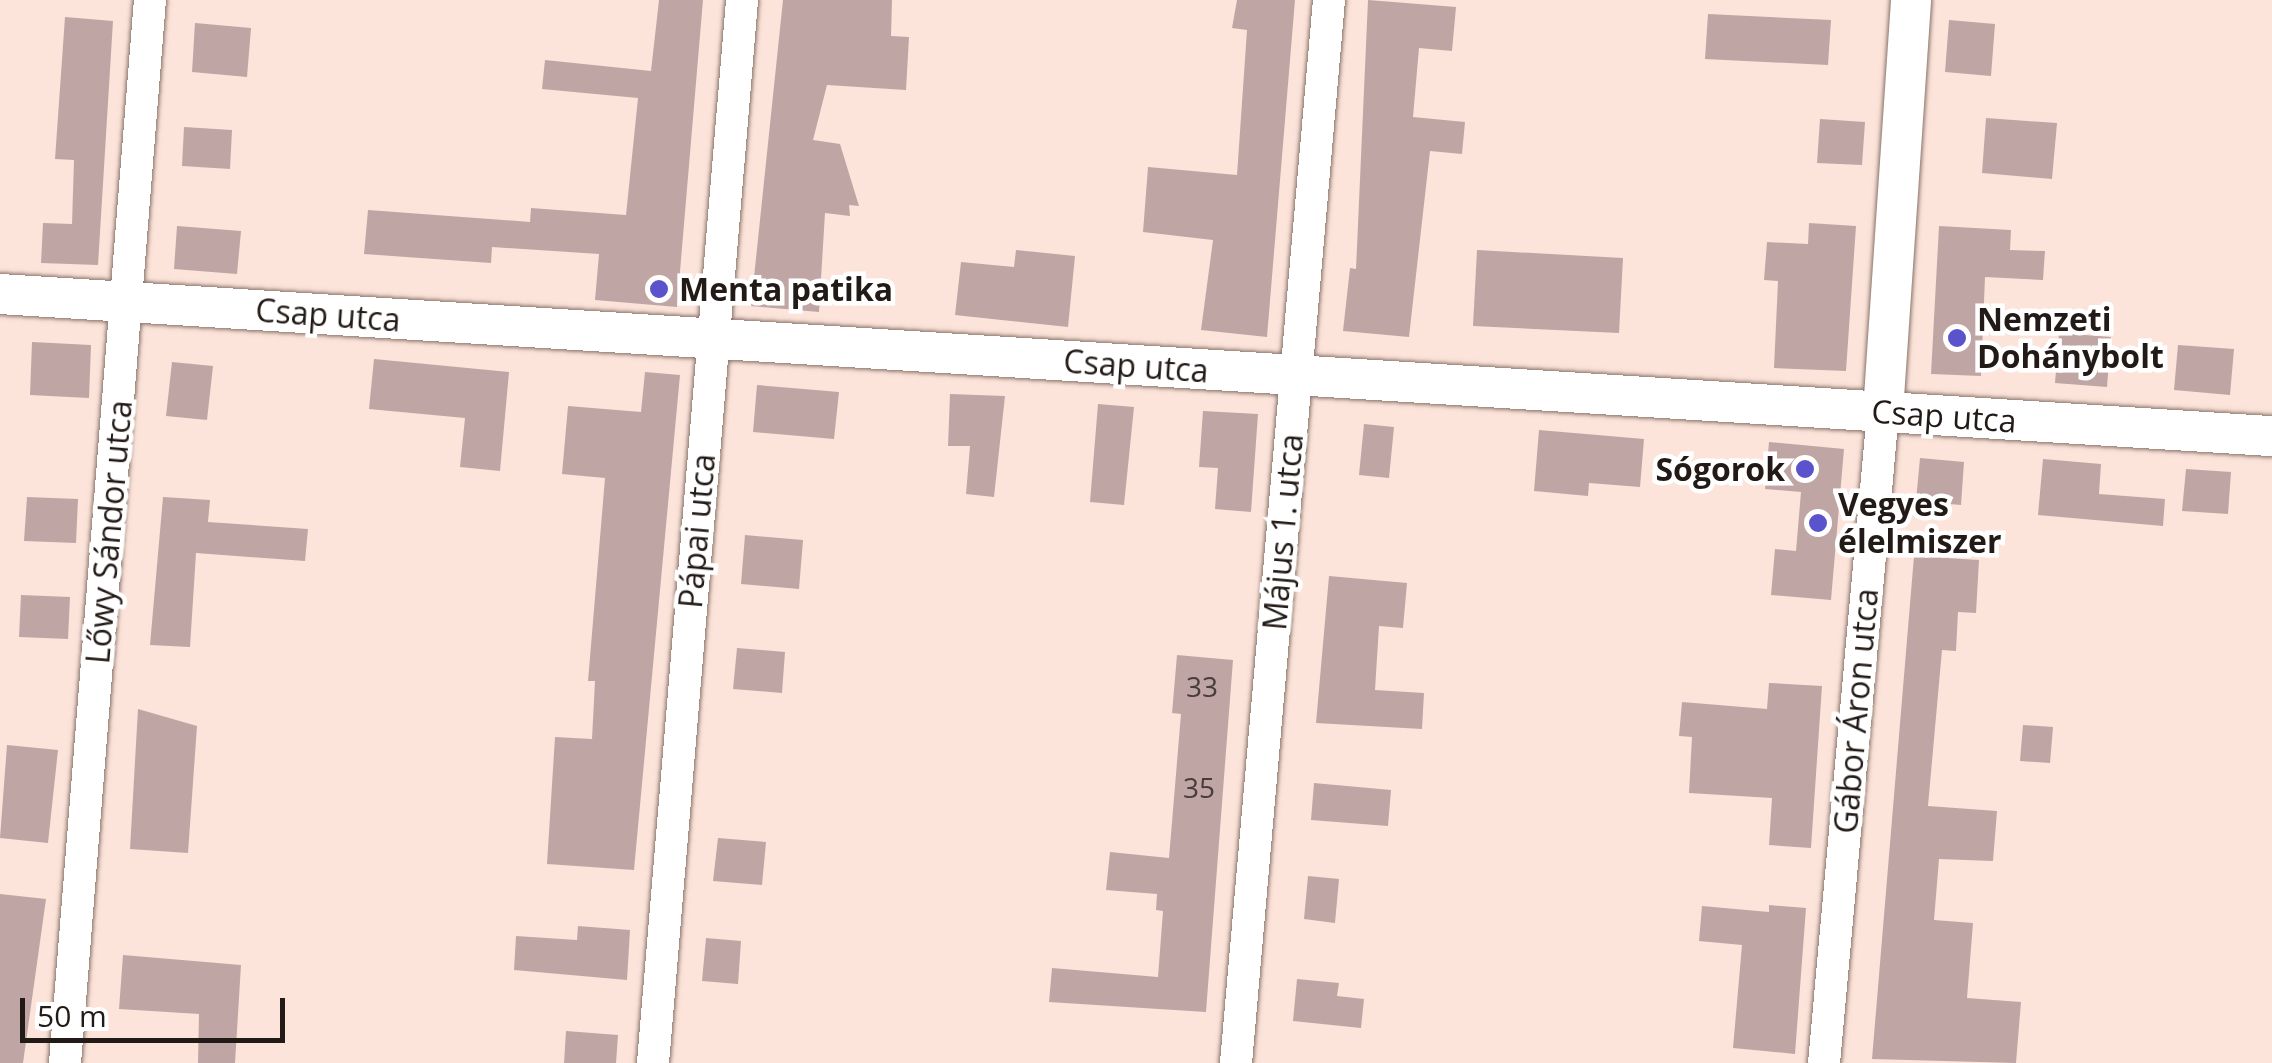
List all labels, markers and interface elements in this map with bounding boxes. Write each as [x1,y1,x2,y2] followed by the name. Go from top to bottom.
[679,270,893,308] place label: Menta patika
[648,278,670,300] marker: Menta patika
[254,291,402,339] street label: Csap utca
[1977,301,2164,376] place label: Nemzeti Dohánybolt
[1946,327,1968,349] marker: Nemzeti Dohánybolt
[1062,342,1210,390] street label: Csap utca
[1870,392,2018,440] street label: Csap utca
[78,399,140,665] street label: Lőwy Sándor utca
[1255,432,1311,632] street label: Május 1. utca
[1655,450,1785,488] place label: Sógorok
[671,452,723,610] street label: Pápai utca
[1794,458,1816,480] marker: Sógorok
[1838,486,2001,561] place label: Vegyes élelmiszer
[1807,512,1829,534] marker: Vegyes élelmiszer
[1826,587,1886,835] street label: Gábor Áron utca
[1186,669,1218,703] house number: 33
[1183,770,1215,804] house number: 35
[25,978,290,1040] scale bar
[37,995,107,1036] text: 50 m

